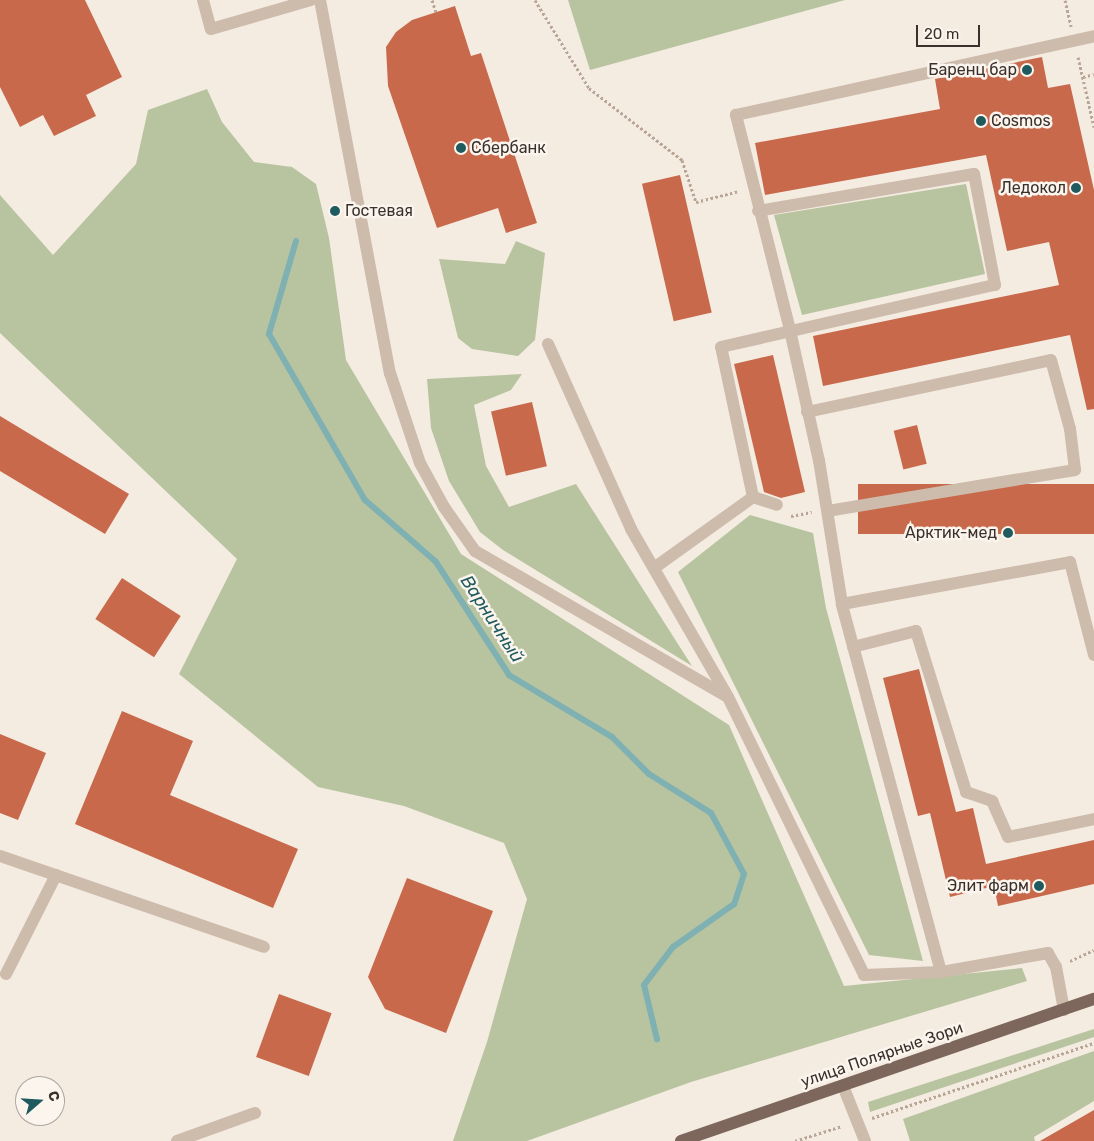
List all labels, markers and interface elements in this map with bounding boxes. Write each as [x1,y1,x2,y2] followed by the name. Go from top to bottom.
[919,15,983,47] scale bar
[924,25,959,43] text: 20 m
[928,60,1017,80] place label: Баренц бар
[1021,64,1033,76] marker: Баренц бар
[991,111,1051,131] place label: Cosmos
[975,115,987,127] marker: Cosmos
[471,138,546,158] place label: Сбербанк
[455,142,467,154] marker: Сбербанк
[1000,178,1066,198] place label: Ледокол
[1070,182,1082,194] marker: Ледокол
[345,201,413,221] place label: Гостевая
[329,205,341,217] marker: Гостевая
[905,523,997,543] place label: Арктик-мед
[1001,526,1015,540] marker: Арктик-мед
[456,571,528,667] water label: Варничный
[947,876,1029,896] place label: Элит фарм
[1033,880,1045,892] marker: Элит фарм
[798,1018,966,1092] street label: улица Полярные Зори
[15,1076,65,1126] north arrow
[44,1089,63,1104] text: С

